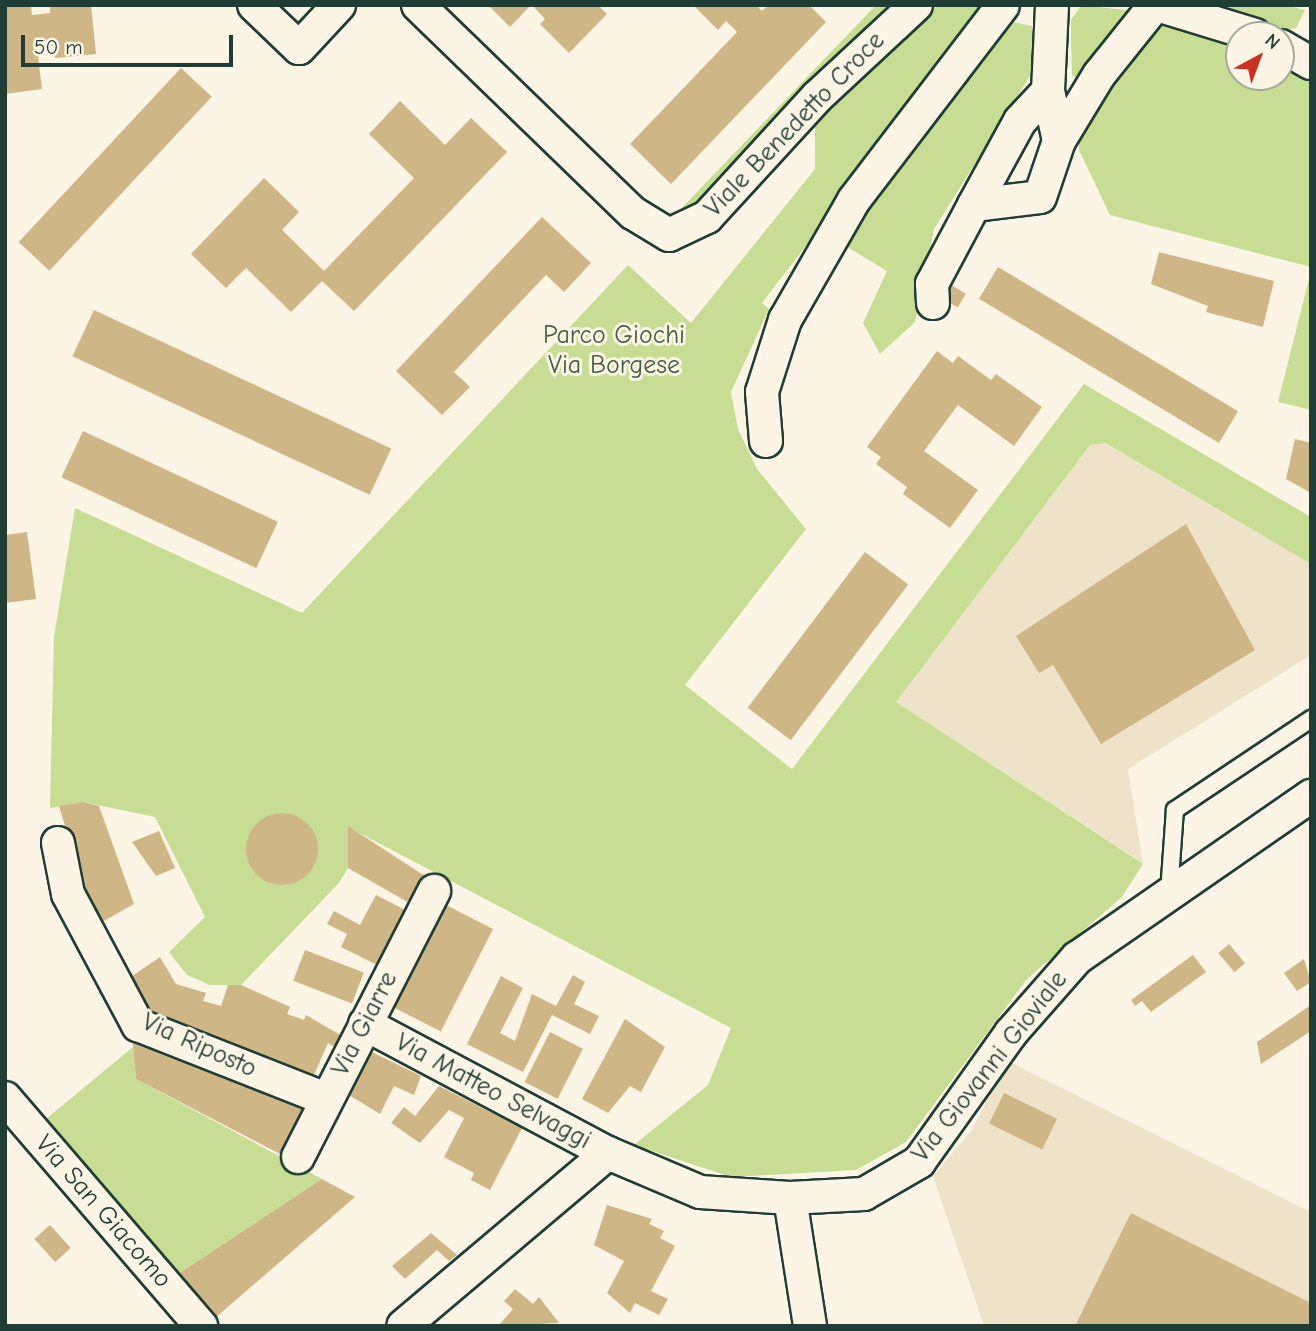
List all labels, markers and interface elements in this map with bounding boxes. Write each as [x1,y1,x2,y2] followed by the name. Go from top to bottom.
[24,21,236,65] scale bar
[1225,21,1295,91] north arrow
[698,26,892,224] street label: Viale Benedetto Croce
[1261,29,1284,54] text: N
[34,35,83,59] text: 50 m
[543,320,685,382] park label: Parco Giochi Via Borgese
[906,965,1074,1169] street label: Via Giovanni Gioviale
[325,967,405,1081] street label: Via Giarre
[137,1007,261,1085] street label: Via Riposto
[390,1027,596,1157] street label: Via Matteo Selvaggi
[28,1129,178,1295] street label: Via San Giacomo

